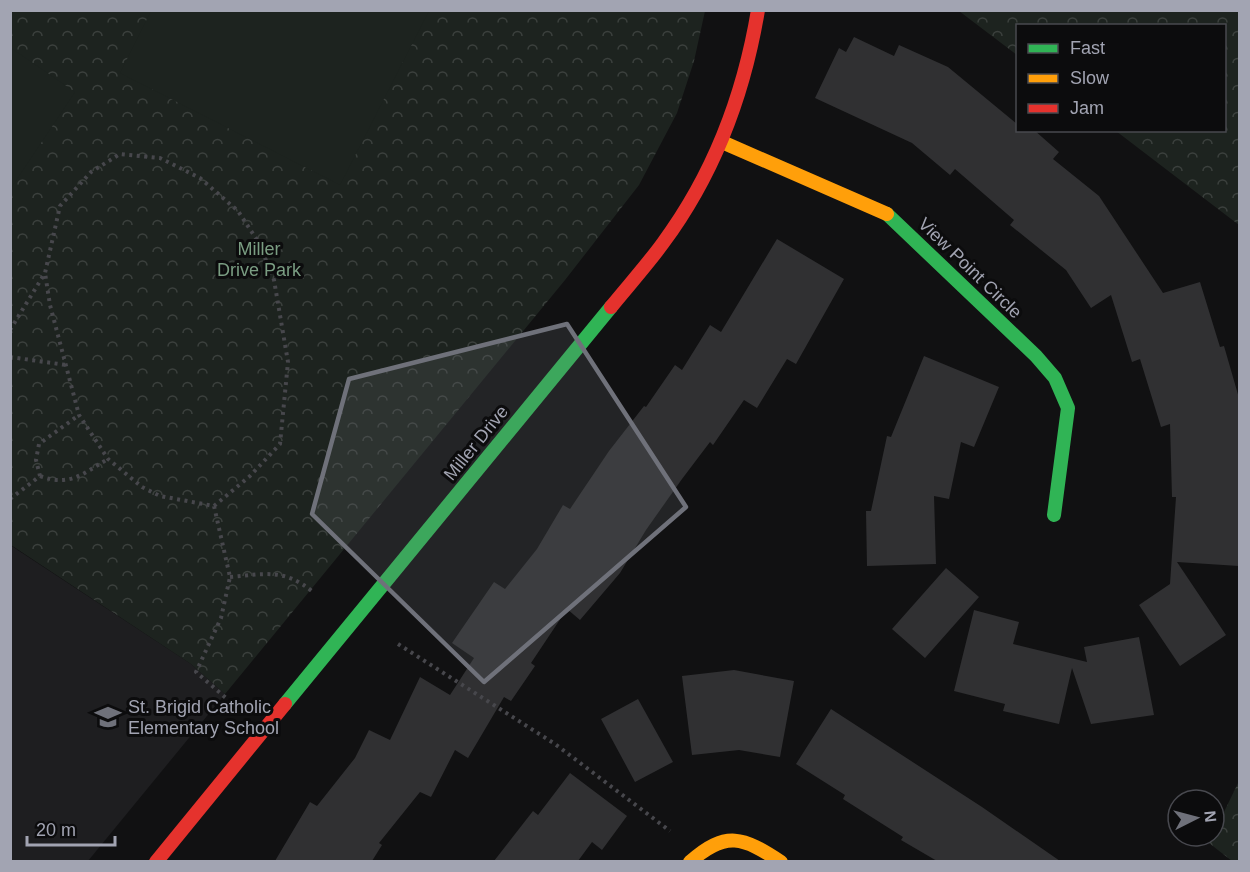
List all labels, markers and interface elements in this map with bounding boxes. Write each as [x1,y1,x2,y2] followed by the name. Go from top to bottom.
[1016,24,1226,132] legend
[1070,38,1105,58] text: Fast
[1070,68,1110,88] text: Slow
[1070,98,1104,118] text: Jam
[914,214,1026,322] street label: View Point Circle
[217,239,302,280] park label: Miller Drive Park
[440,402,512,484] street label: Miller Drive
[128,697,279,738] place label: St. Brigid Catholic Elementary School
[93,702,123,732] school or university icon: St. Brigid Catholic Elementary School
[1166,788,1226,848] north arrow
[27,809,116,847] scale bar
[1201,810,1219,823] text: N
[36,820,76,840] text: 20 m

